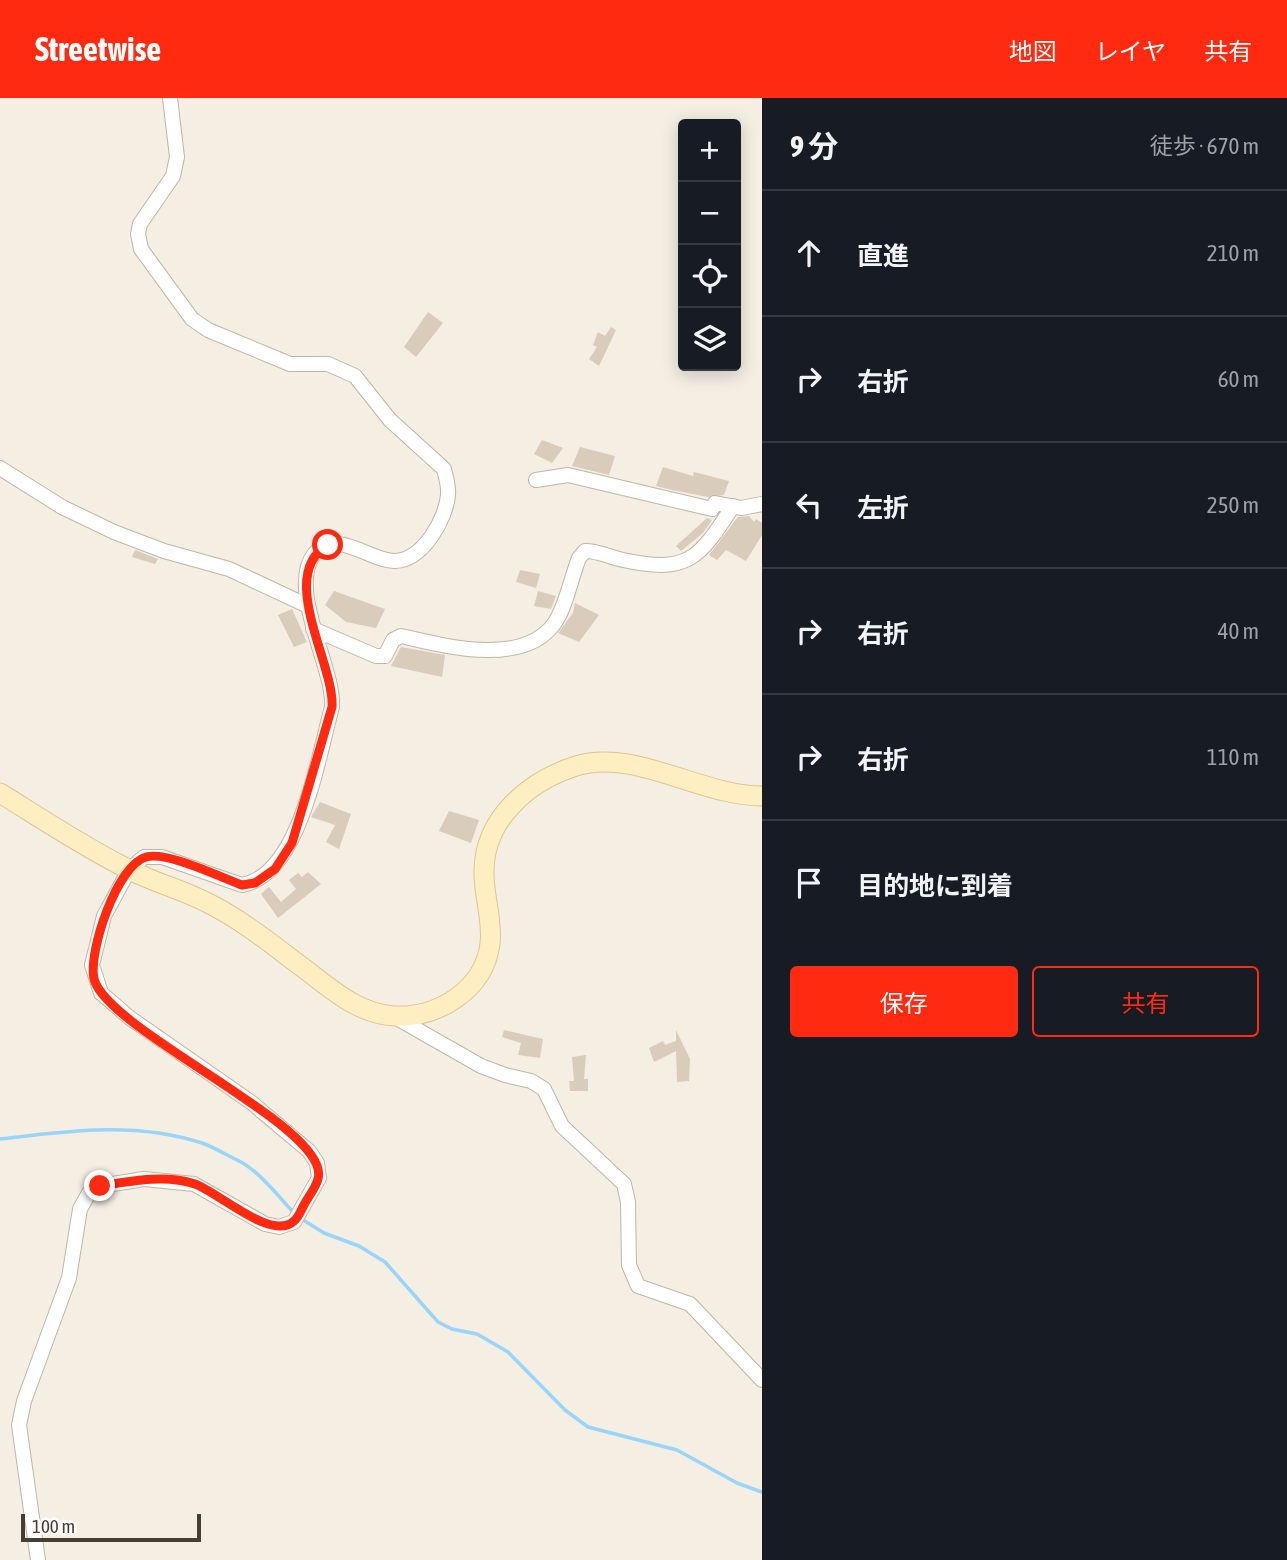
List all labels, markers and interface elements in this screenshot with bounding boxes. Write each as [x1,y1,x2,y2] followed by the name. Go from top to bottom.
[35,30,161,68] text: Streetwise
[1009,38,1057,65] text: 地図
[1095,38,1166,65] text: レイヤ
[1204,38,1252,65] text: 共有
[678,119,741,371] map controls
[678,119,741,182] button: +
[790,129,838,163] text: 9 分
[1150,133,1259,159] text: 徒歩 · 670 m
[678,182,741,245] button: −
[790,234,828,272] icon: ahead
[1207,240,1259,266] text: 210 m
[857,241,909,271] text: 直進
[678,245,741,308] button: locate
[678,308,741,371] button: layers
[790,360,828,398] icon: right
[1218,366,1259,392] text: 60 m
[857,367,909,397] text: 右折
[790,486,828,524] icon: left
[1207,492,1259,518] text: 250 m
[857,493,909,523] text: 左折
[312,529,343,560] route start
[790,612,828,650] icon: right
[1218,618,1259,644] text: 40 m
[857,619,909,649] text: 右折
[790,738,828,776] icon: right
[1207,744,1259,770] text: 110 m
[857,745,909,775] text: 右折
[790,864,828,902] icon: arrive
[857,871,1013,901] text: 目的地に到着
[790,966,1018,1037] button: 保存
[1032,966,1259,1037] button: 共有
[84,1170,115,1201] route end
[21,1511,201,1543] scale bar
[32,1515,75,1537] text: 100 m

